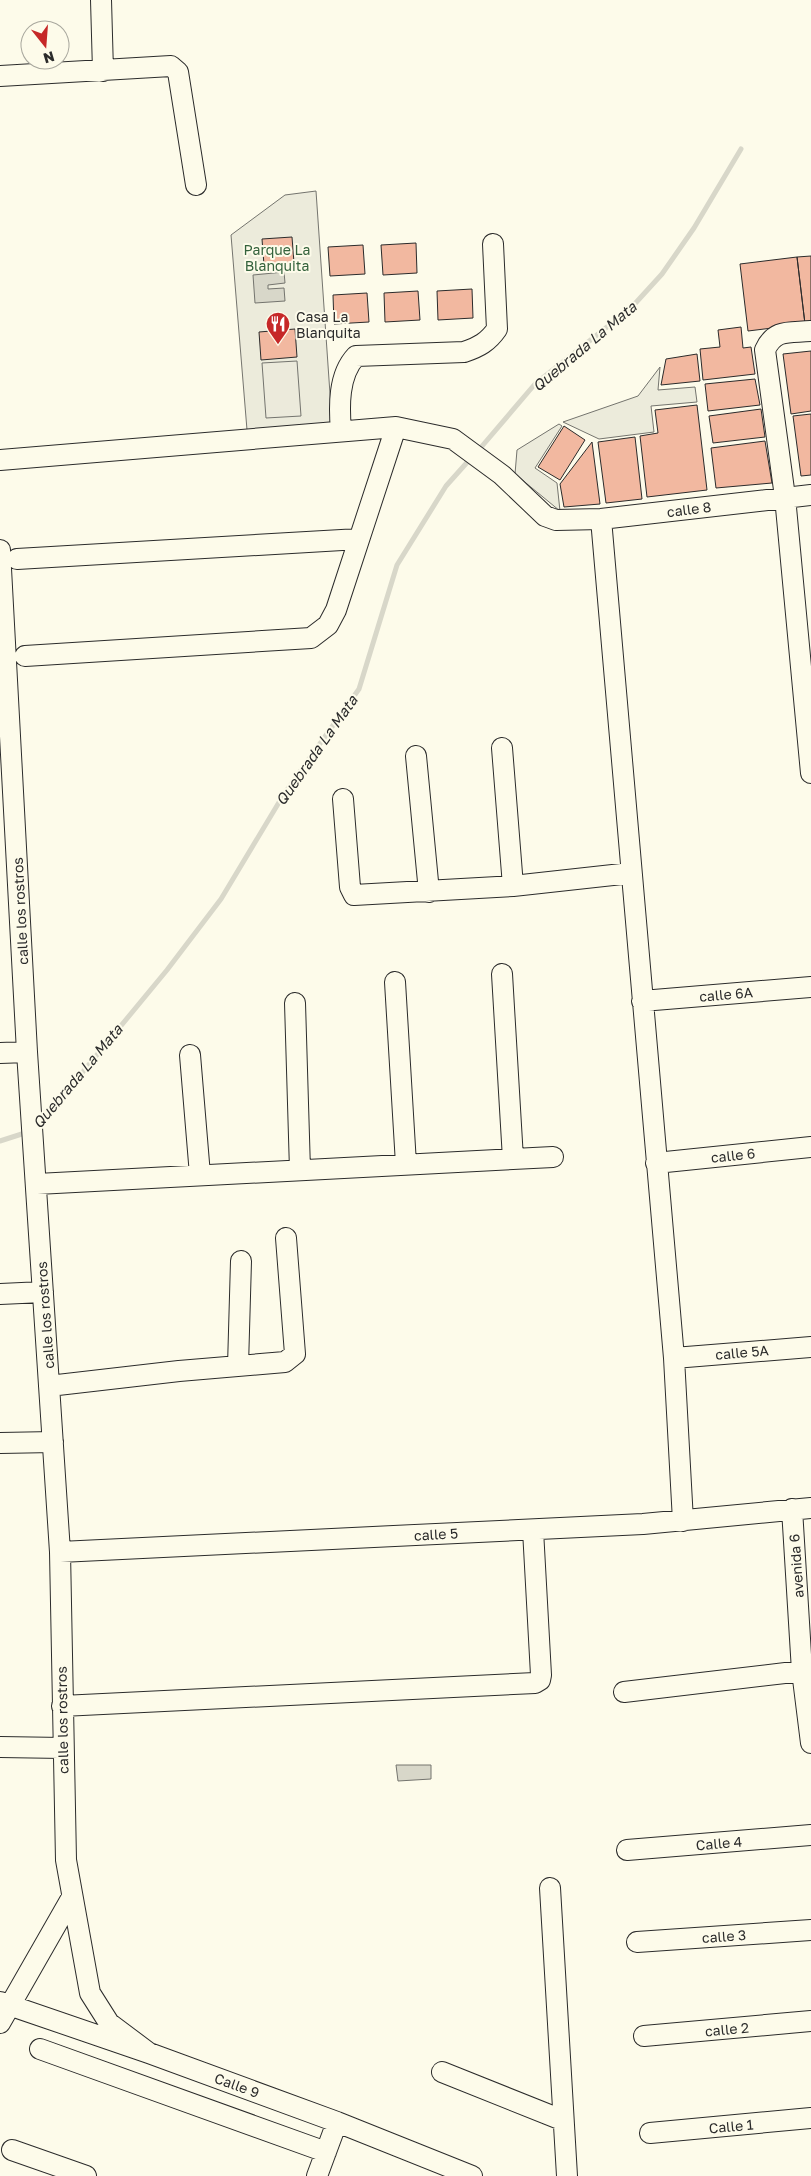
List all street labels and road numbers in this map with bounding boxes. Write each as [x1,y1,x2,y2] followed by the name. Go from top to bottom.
[666,498,712,520] street label: calle 8
[9,857,31,965] street label: calle los rostros
[698,983,754,1005] street label: calle 6A
[710,1144,756,1166] street label: calle 6
[33,1261,57,1369] street label: calle los rostros
[715,1341,770,1363] street label: calle 5A
[414,1524,458,1544] street label: calle 5
[785,1533,807,1599] street label: avenida 6
[53,1666,71,1774] street label: calle los rostros
[695,1833,743,1853] street label: Calle 4
[701,1926,747,1946] street label: calle 3
[704,2019,750,2039] street label: calle 2
[212,2069,262,2101] street label: Calle 9
[708,2116,754,2136] street label: Calle 1

